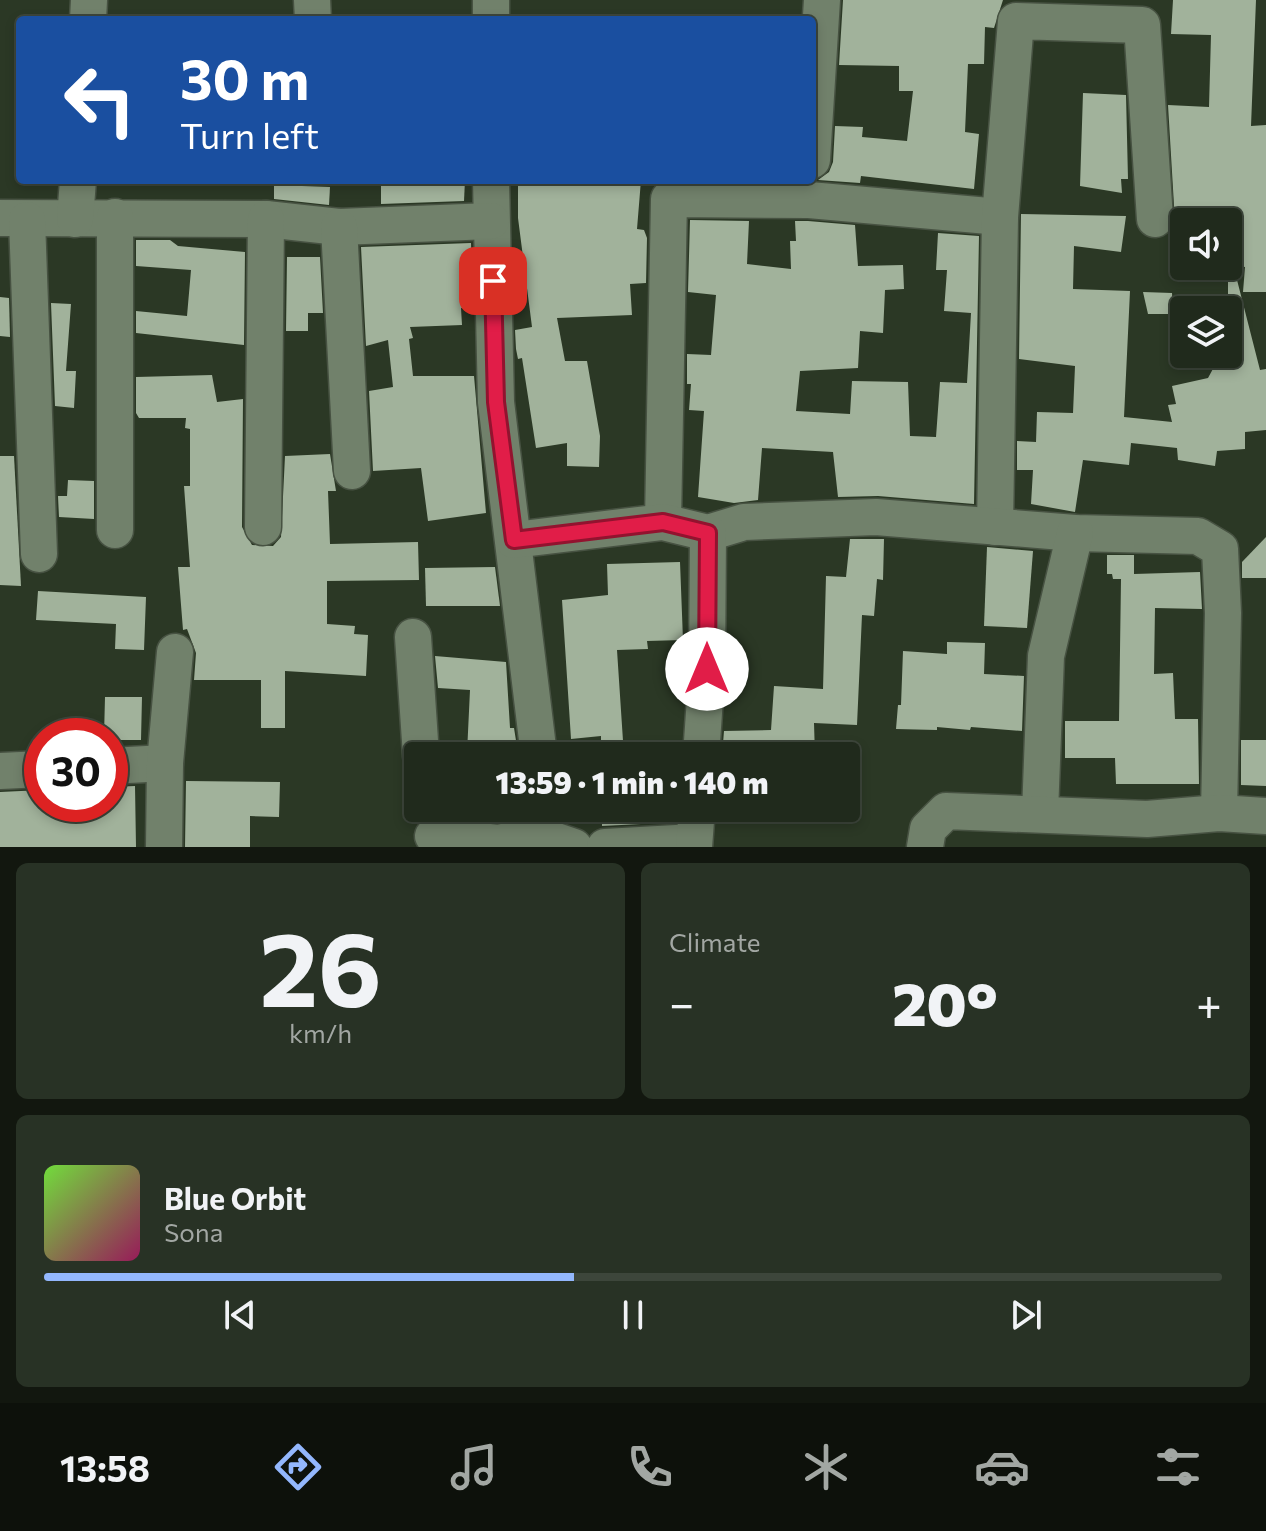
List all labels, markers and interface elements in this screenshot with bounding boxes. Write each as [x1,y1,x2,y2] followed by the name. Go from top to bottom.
[180,43,309,112] text: 30 m
[48,48,152,152] icon: left
[180,112,319,156] text: Turn left
[1170,208,1242,368] map controls
[1170,208,1242,280] button: sound
[459,247,527,315] pin
[471,259,515,303] icon: arrive
[1170,296,1242,368] button: layers
[665,627,749,711] position arrow
[24,718,128,822] speed limit sign: 30
[496,763,768,800] text: 13:59 · 1 min · 140 m
[259,901,382,1028] text: 26
[669,926,761,957] text: Climate
[892,965,998,1038] text: 20°
[669,975,694,1029] text: −
[1196,975,1222,1029] text: +
[289,1017,352,1048] text: km/h
[164,1179,306,1216] text: Blue Orbit
[164,1216,223,1247] text: Sona
[218,1293,262,1337] icon: previous
[611,1293,655,1337] icon: pause
[1004,1293,1048,1337] icon: next
[270,1439,326,1495] icon: directions
[446,1439,502,1495] icon: music
[622,1439,678,1495] icon: phone
[798,1439,854,1495] icon: climate
[974,1439,1030,1495] icon: car
[1150,1439,1206,1495] icon: filters
[60,1445,150,1489] text: 13:58

